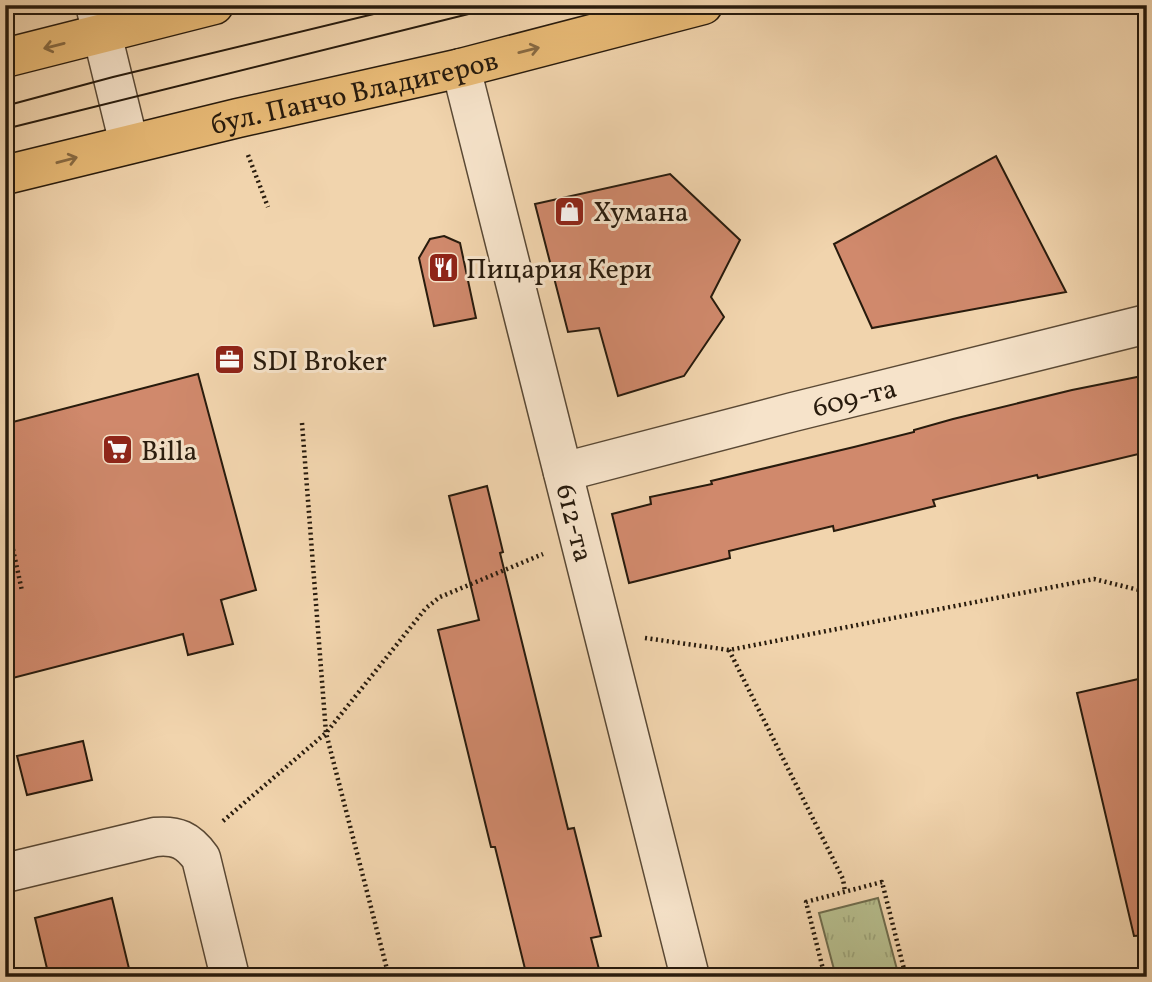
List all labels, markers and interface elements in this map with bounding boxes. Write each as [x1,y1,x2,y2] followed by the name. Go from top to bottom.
[43,40,65,53] one-way arrow
[207,42,503,146] street label: бул. Панчо Владигеров
[517,43,540,56] one-way arrow
[55,153,78,166] one-way arrow
[553,194,587,228] shop icon: Хумана
[593,194,689,233] place label: Хумана
[426,251,460,285] restaurant icon: Пицария Кери
[466,251,652,290] place label: Пицария Кери
[212,343,246,377] office icon: SDI Broker
[252,343,387,382] place label: SDI Broker
[809,370,901,428] street label: 609-та
[101,433,135,467] supermarket icon: Billa
[141,433,198,472] place label: Billa
[545,480,602,567] street label: 612-та

